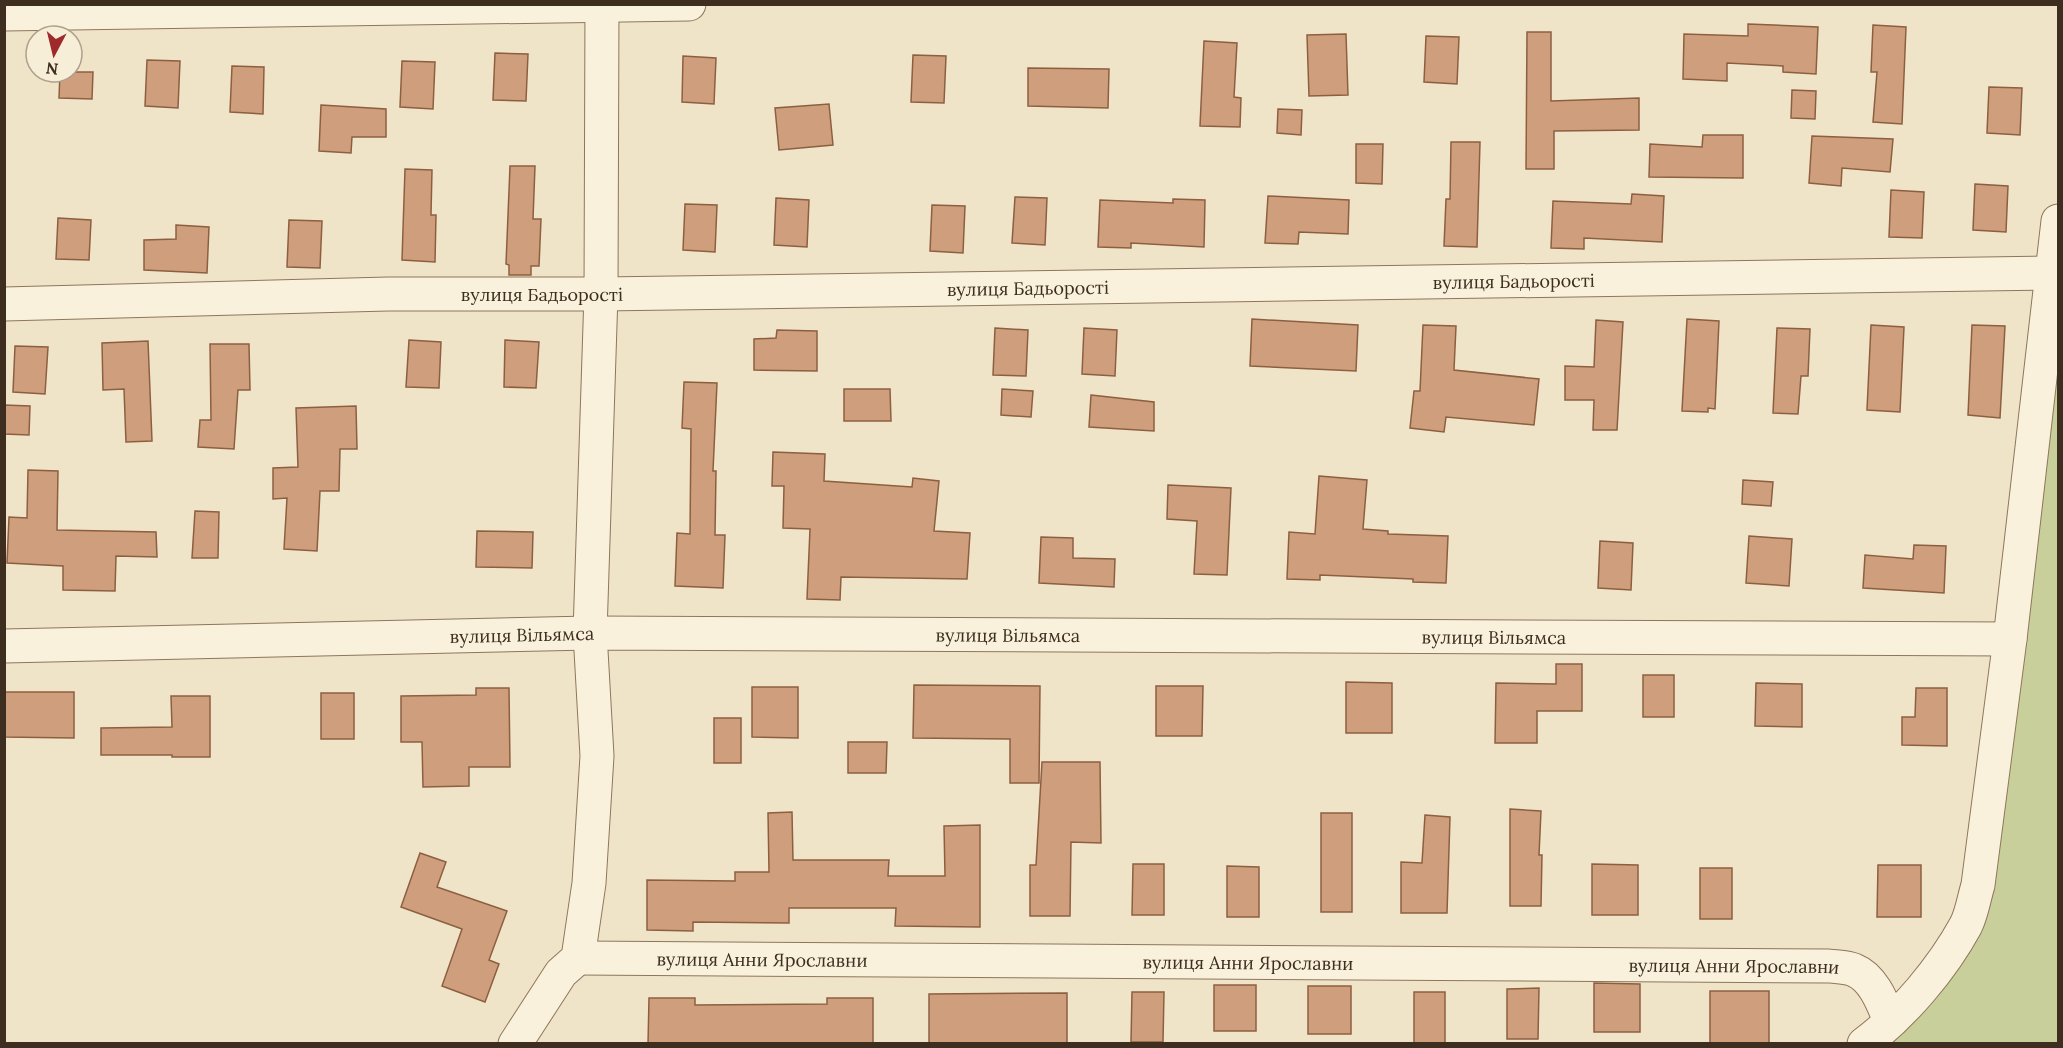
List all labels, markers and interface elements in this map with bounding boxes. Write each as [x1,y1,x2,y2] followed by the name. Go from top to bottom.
[24,24,84,84] north arrow
[45,58,60,80] text: N
[1433,268,1595,293] street label: вулиця Бадьорості
[947,275,1109,300] street label: вулиця Бадьорості
[461,282,623,306] street label: вулиця Бадьорості
[449,621,594,648] street label: вулиця Вільямса
[936,623,1080,647] street label: вулиця Вільямса
[1422,625,1566,649] street label: вулиця Вільямса
[656,947,868,971] street label: вулиця Анни Ярославни
[1142,950,1354,974] street label: вулиця Анни Ярославни
[1628,953,1840,978] street label: вулиця Анни Ярославни

